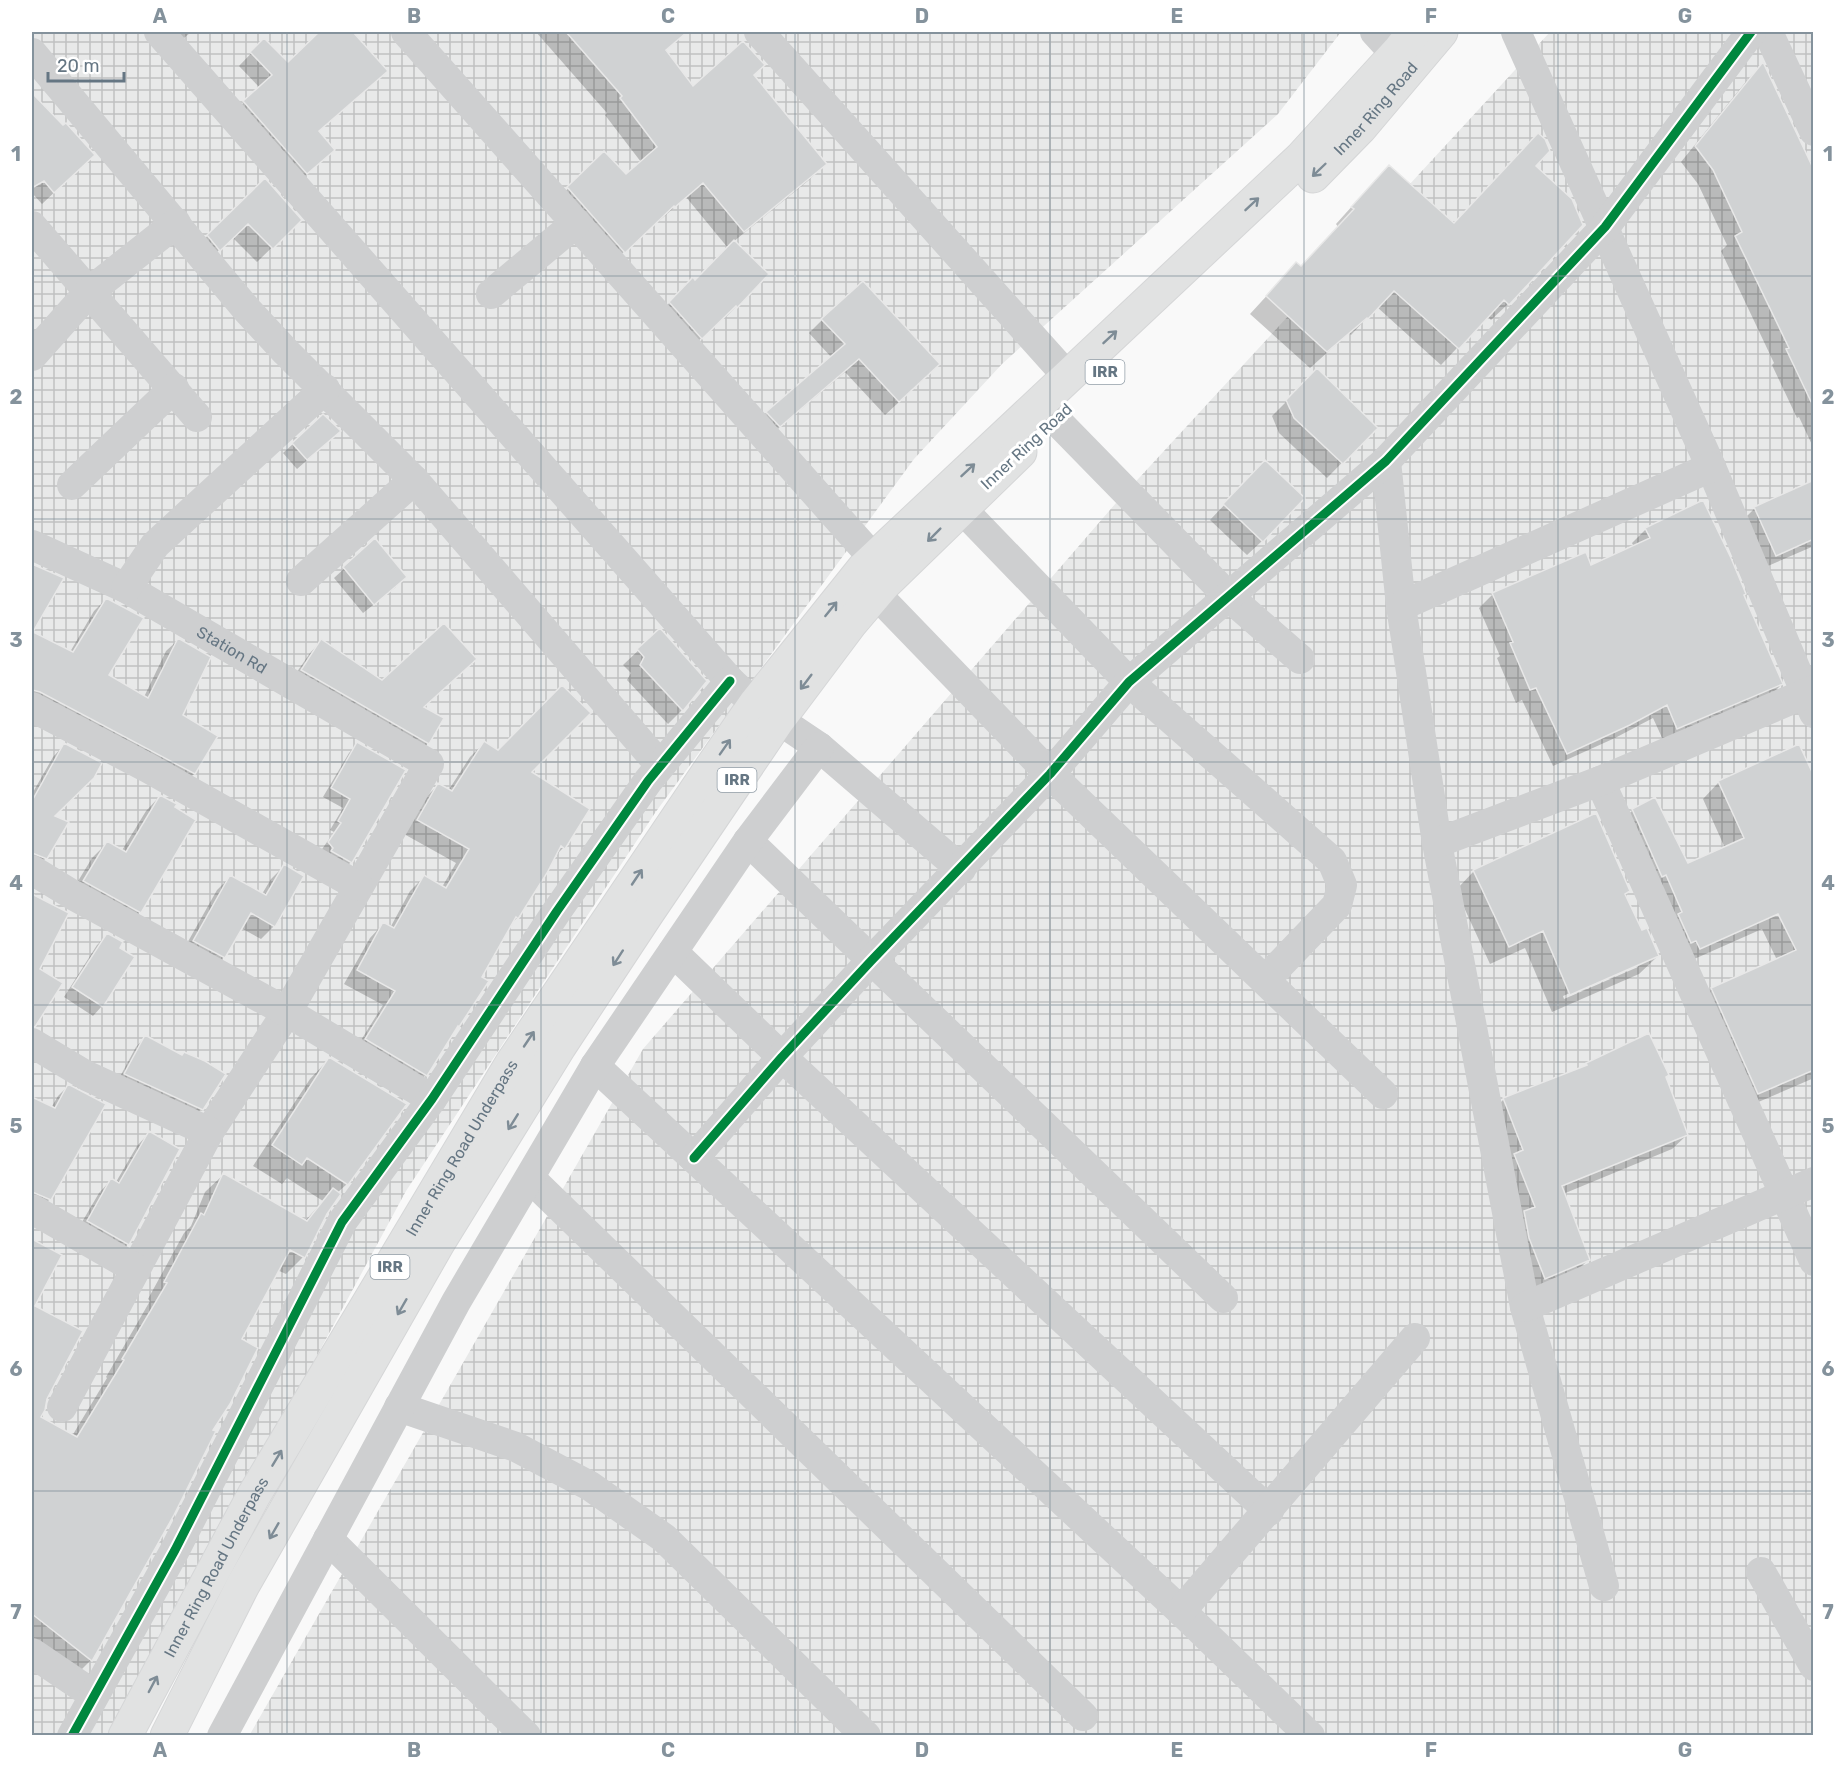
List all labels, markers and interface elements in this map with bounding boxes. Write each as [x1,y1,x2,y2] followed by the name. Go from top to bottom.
[153,4,168,28] text: A
[407,4,421,28] text: B
[661,4,675,28] text: C
[915,4,929,28] text: D
[1171,4,1183,28] text: E
[1425,4,1437,28] text: F
[1678,4,1692,28] text: G
[48,45,124,83] scale bar
[57,55,99,77] text: 20 m
[1330,58,1422,159] street label: Inner Ring Road
[11,142,21,166] text: 1
[1823,142,1833,166] text: 1
[1312,163,1327,177] one-way arrow
[1245,196,1260,211] one-way arrow
[1103,330,1118,344] one-way arrow
[1086,360,1124,384] road number: IRR
[10,385,23,409] text: 2
[1822,385,1835,409] text: 2
[977,399,1076,493] street label: Inner Ring Road
[960,463,975,477] one-way arrow
[926,528,941,543] one-way arrow
[825,601,838,617] one-way arrow
[193,622,270,678] street label: Station Rd
[9,628,23,652] text: 3
[1821,628,1835,652] text: 3
[800,674,813,690] one-way arrow
[719,740,731,756] one-way arrow
[718,768,756,792] road number: IRR
[631,869,643,885] one-way arrow
[9,871,23,895] text: 4
[1821,871,1835,895] text: 4
[611,949,624,966] one-way arrow
[523,1031,535,1047] one-way arrow
[402,1056,522,1239] street label: Inner Ring Road Underpass
[506,1113,518,1130] one-way arrow
[10,1114,23,1138] text: 5
[1822,1114,1835,1138] text: 5
[370,1255,410,1279] road number: IRR
[395,1298,407,1315] one-way arrow
[9,1357,23,1381] text: 6
[1821,1357,1835,1381] text: 6
[271,1450,283,1467] one-way arrow
[160,1473,273,1661] street label: Inner Ring Road Underpass
[268,1522,279,1540] one-way arrow
[10,1600,22,1624] text: 7
[1822,1600,1834,1624] text: 7
[147,1676,159,1693] one-way arrow
[153,1738,168,1762] text: A
[407,1738,421,1762] text: B
[661,1738,675,1762] text: C
[915,1738,929,1762] text: D
[1171,1738,1183,1762] text: E
[1425,1738,1437,1762] text: F
[1678,1738,1692,1762] text: G

